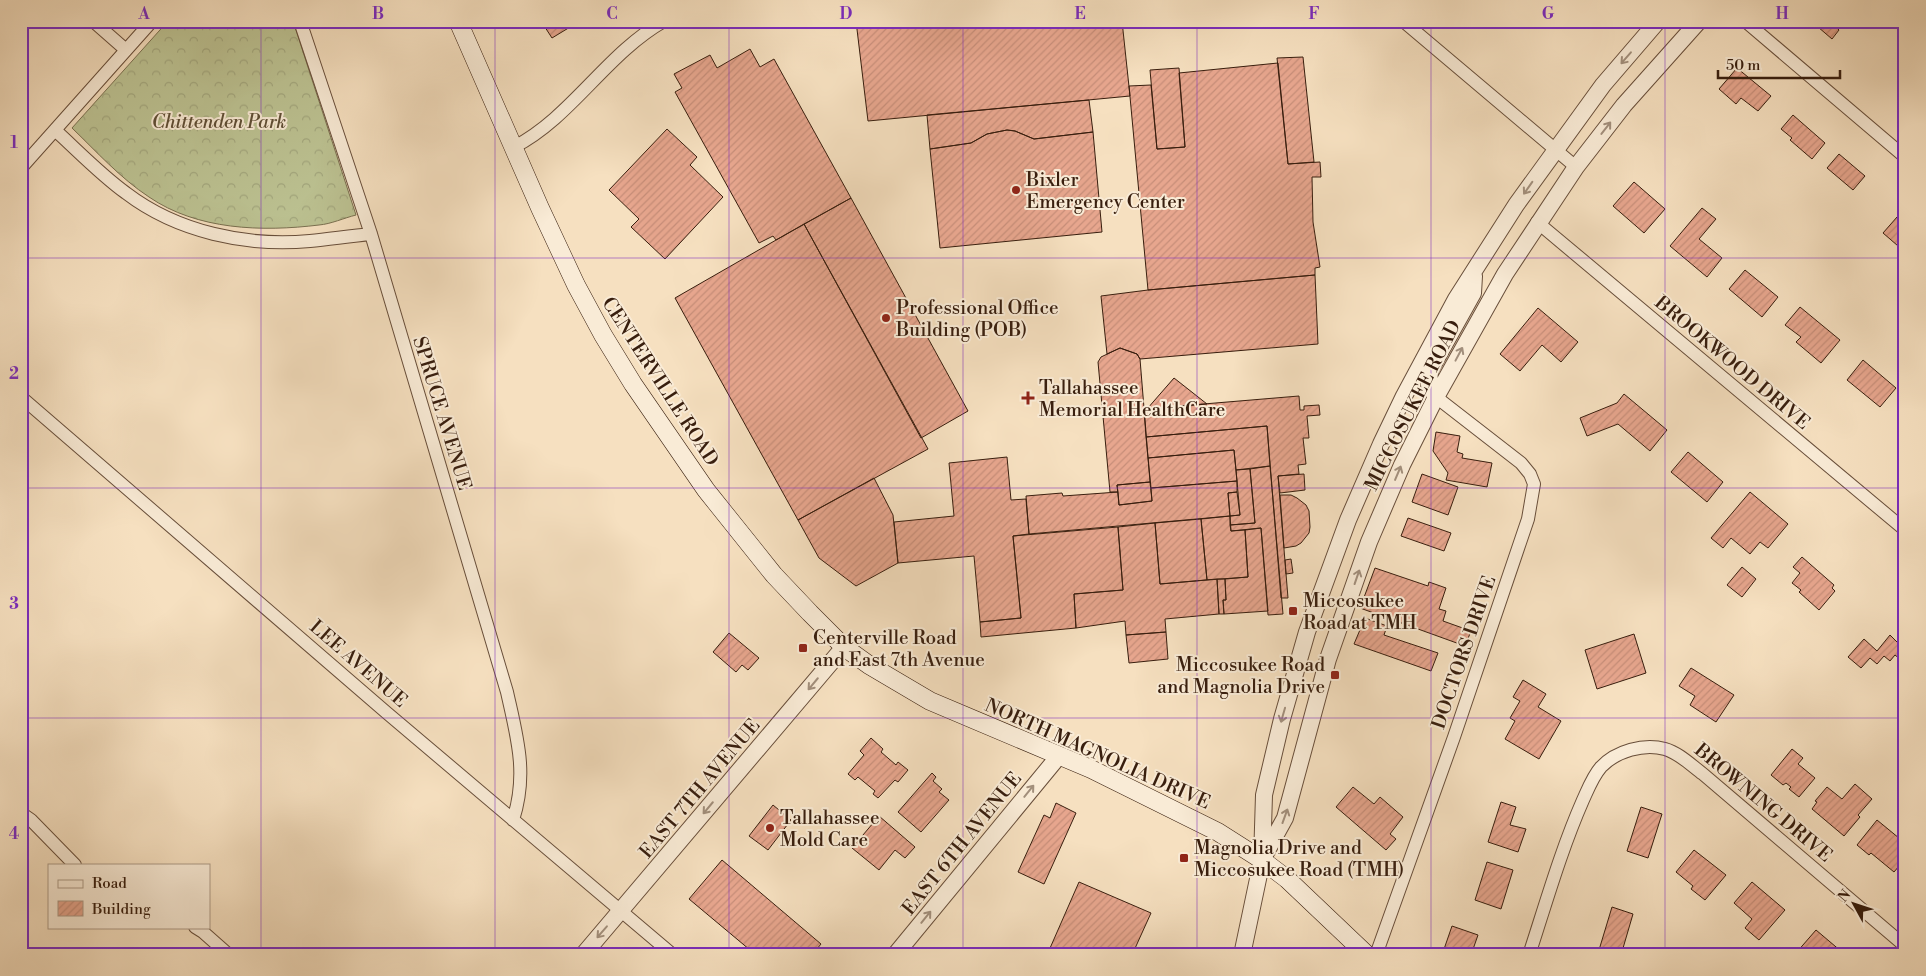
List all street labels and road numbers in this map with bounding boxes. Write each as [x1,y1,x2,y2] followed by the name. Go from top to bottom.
[1649,290,1815,435] street label: BROOKWOOD DRIVE
[597,293,724,471] street label: CENTERVILLE ROAD
[1359,316,1466,495] street label: MICCOSUKEE ROAD
[407,334,477,493] street label: SPRUCE AVENUE
[1426,572,1501,732] street label: DOCTORS DRIVE
[305,615,412,713] street label: LEE AVENUE
[981,693,1214,815] street label: NORTH MAGNOLIA DRIVE
[634,714,765,863] street label: EAST 7TH AVENUE
[1689,738,1837,867] street label: BROWNING DRIVE
[897,767,1027,920] street label: EAST 6TH AVENUE

